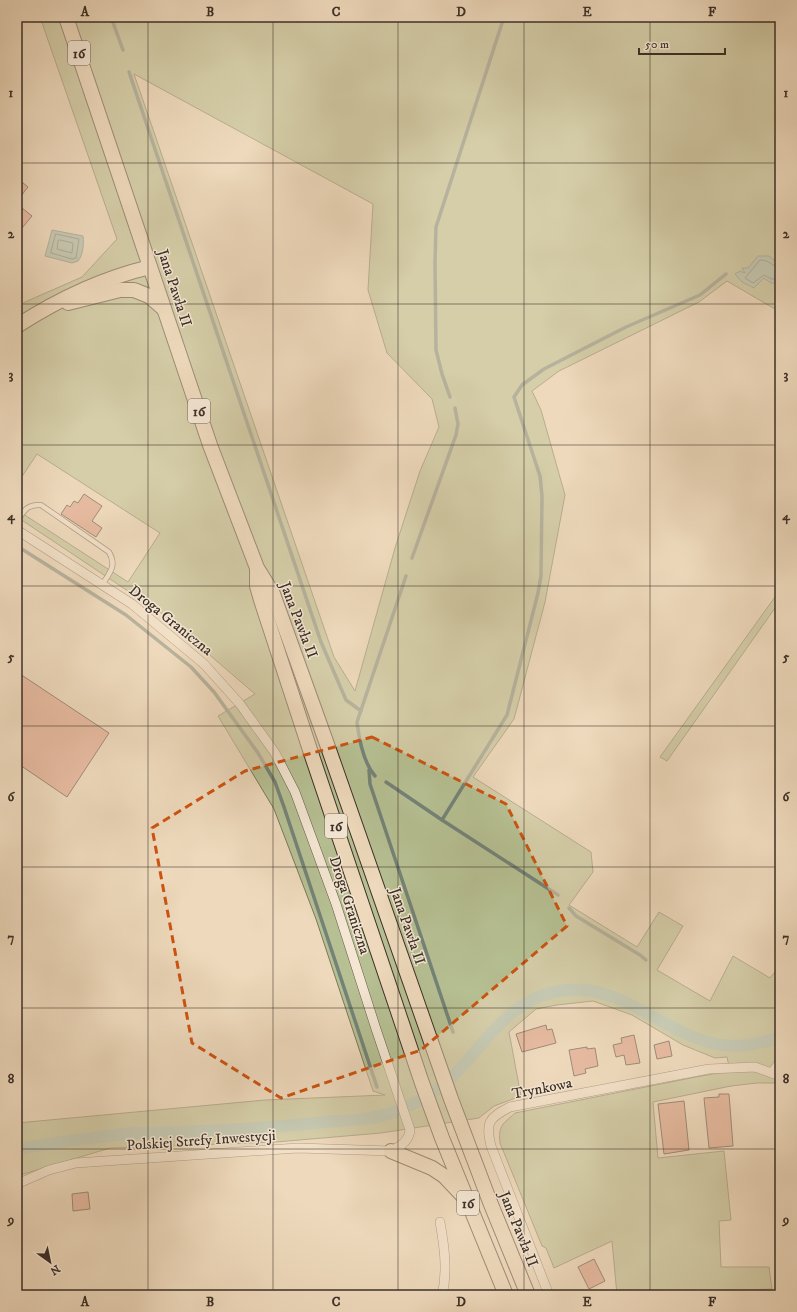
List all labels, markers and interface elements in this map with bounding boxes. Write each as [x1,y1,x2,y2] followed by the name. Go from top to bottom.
[80,4,90,20] text: A
[206,4,214,20] text: B
[332,4,341,20] text: C
[456,4,466,20] text: D
[582,4,592,20] text: E
[708,4,717,20] text: F
[639,30,725,56] scale bar
[645,37,669,52] text: 50 m
[68,41,90,65] road number: 16
[9,85,14,101] text: 1
[784,85,789,101] text: 1
[8,226,15,242] text: 2
[783,226,790,242] text: 2
[152,245,196,329] street label: Jana Pawła II
[9,367,14,383] text: 3
[784,367,789,383] text: 3
[188,399,210,423] road number: 16
[6,508,15,525] text: 4
[781,508,790,525] text: 4
[275,577,322,661] street label: Jana Pawła II
[125,581,217,660] street label: Droga Graniczna
[7,649,15,665] text: 5
[782,649,790,665] text: 5
[8,789,16,805] text: 6
[783,789,791,805] text: 6
[325,814,347,838] road number: 16
[325,854,375,957] street label: Droga Graniczna
[385,883,430,967] street label: Jana Pawła II
[8,930,15,946] text: 7
[783,930,790,946] text: 7
[8,1071,15,1087] text: 8
[783,1071,790,1087] text: 8
[510,1073,574,1104] street label: Trynkowa
[126,1126,276,1155] street label: Polskiej Strefy Inwestycji
[494,1187,542,1270] street label: Jana Pawła II
[457,1191,479,1215] road number: 16
[7,1212,14,1228] text: 9
[782,1212,789,1228] text: 9
[30,1242,70,1282] north arrow
[47,1261,63,1278] text: N
[80,1294,90,1310] text: A
[206,1294,214,1310] text: B
[332,1294,341,1310] text: C
[456,1294,466,1310] text: D
[582,1294,592,1310] text: E
[708,1294,717,1310] text: F

